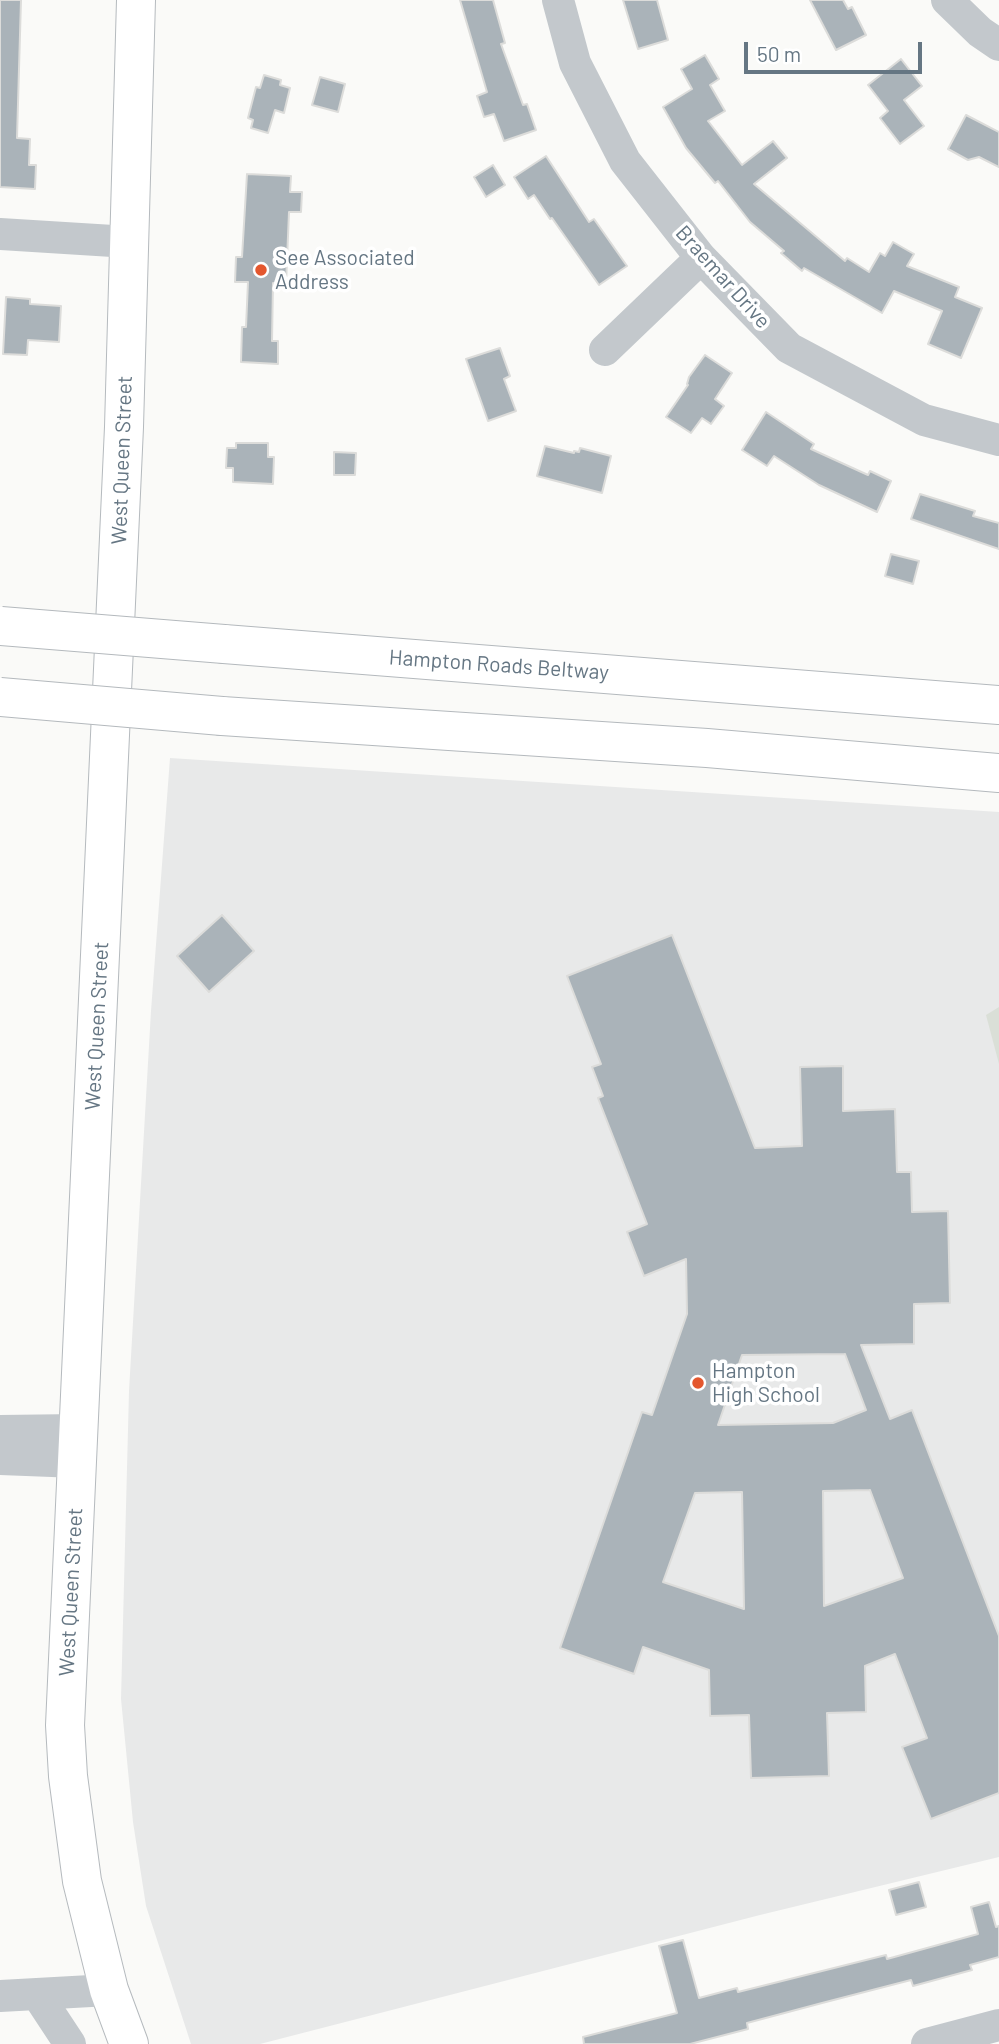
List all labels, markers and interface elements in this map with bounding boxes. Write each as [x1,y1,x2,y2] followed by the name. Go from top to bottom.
[747,28,926,72] scale bar
[757,41,801,66] text: 50 m
[670,220,776,334] street label: Braemar Drive
[275,245,415,295] place label: See Associated Address
[253,262,269,278] marker: See Associated Address
[106,375,138,545] street label: West Queen Street
[388,645,610,685] street label: Hampton Roads Beltway
[80,941,114,1111] street label: West Queen Street
[712,1358,820,1408] place label: Hampton High School
[690,1375,706,1391] marker: Hampton High School
[54,1507,88,1677] street label: West Queen Street

